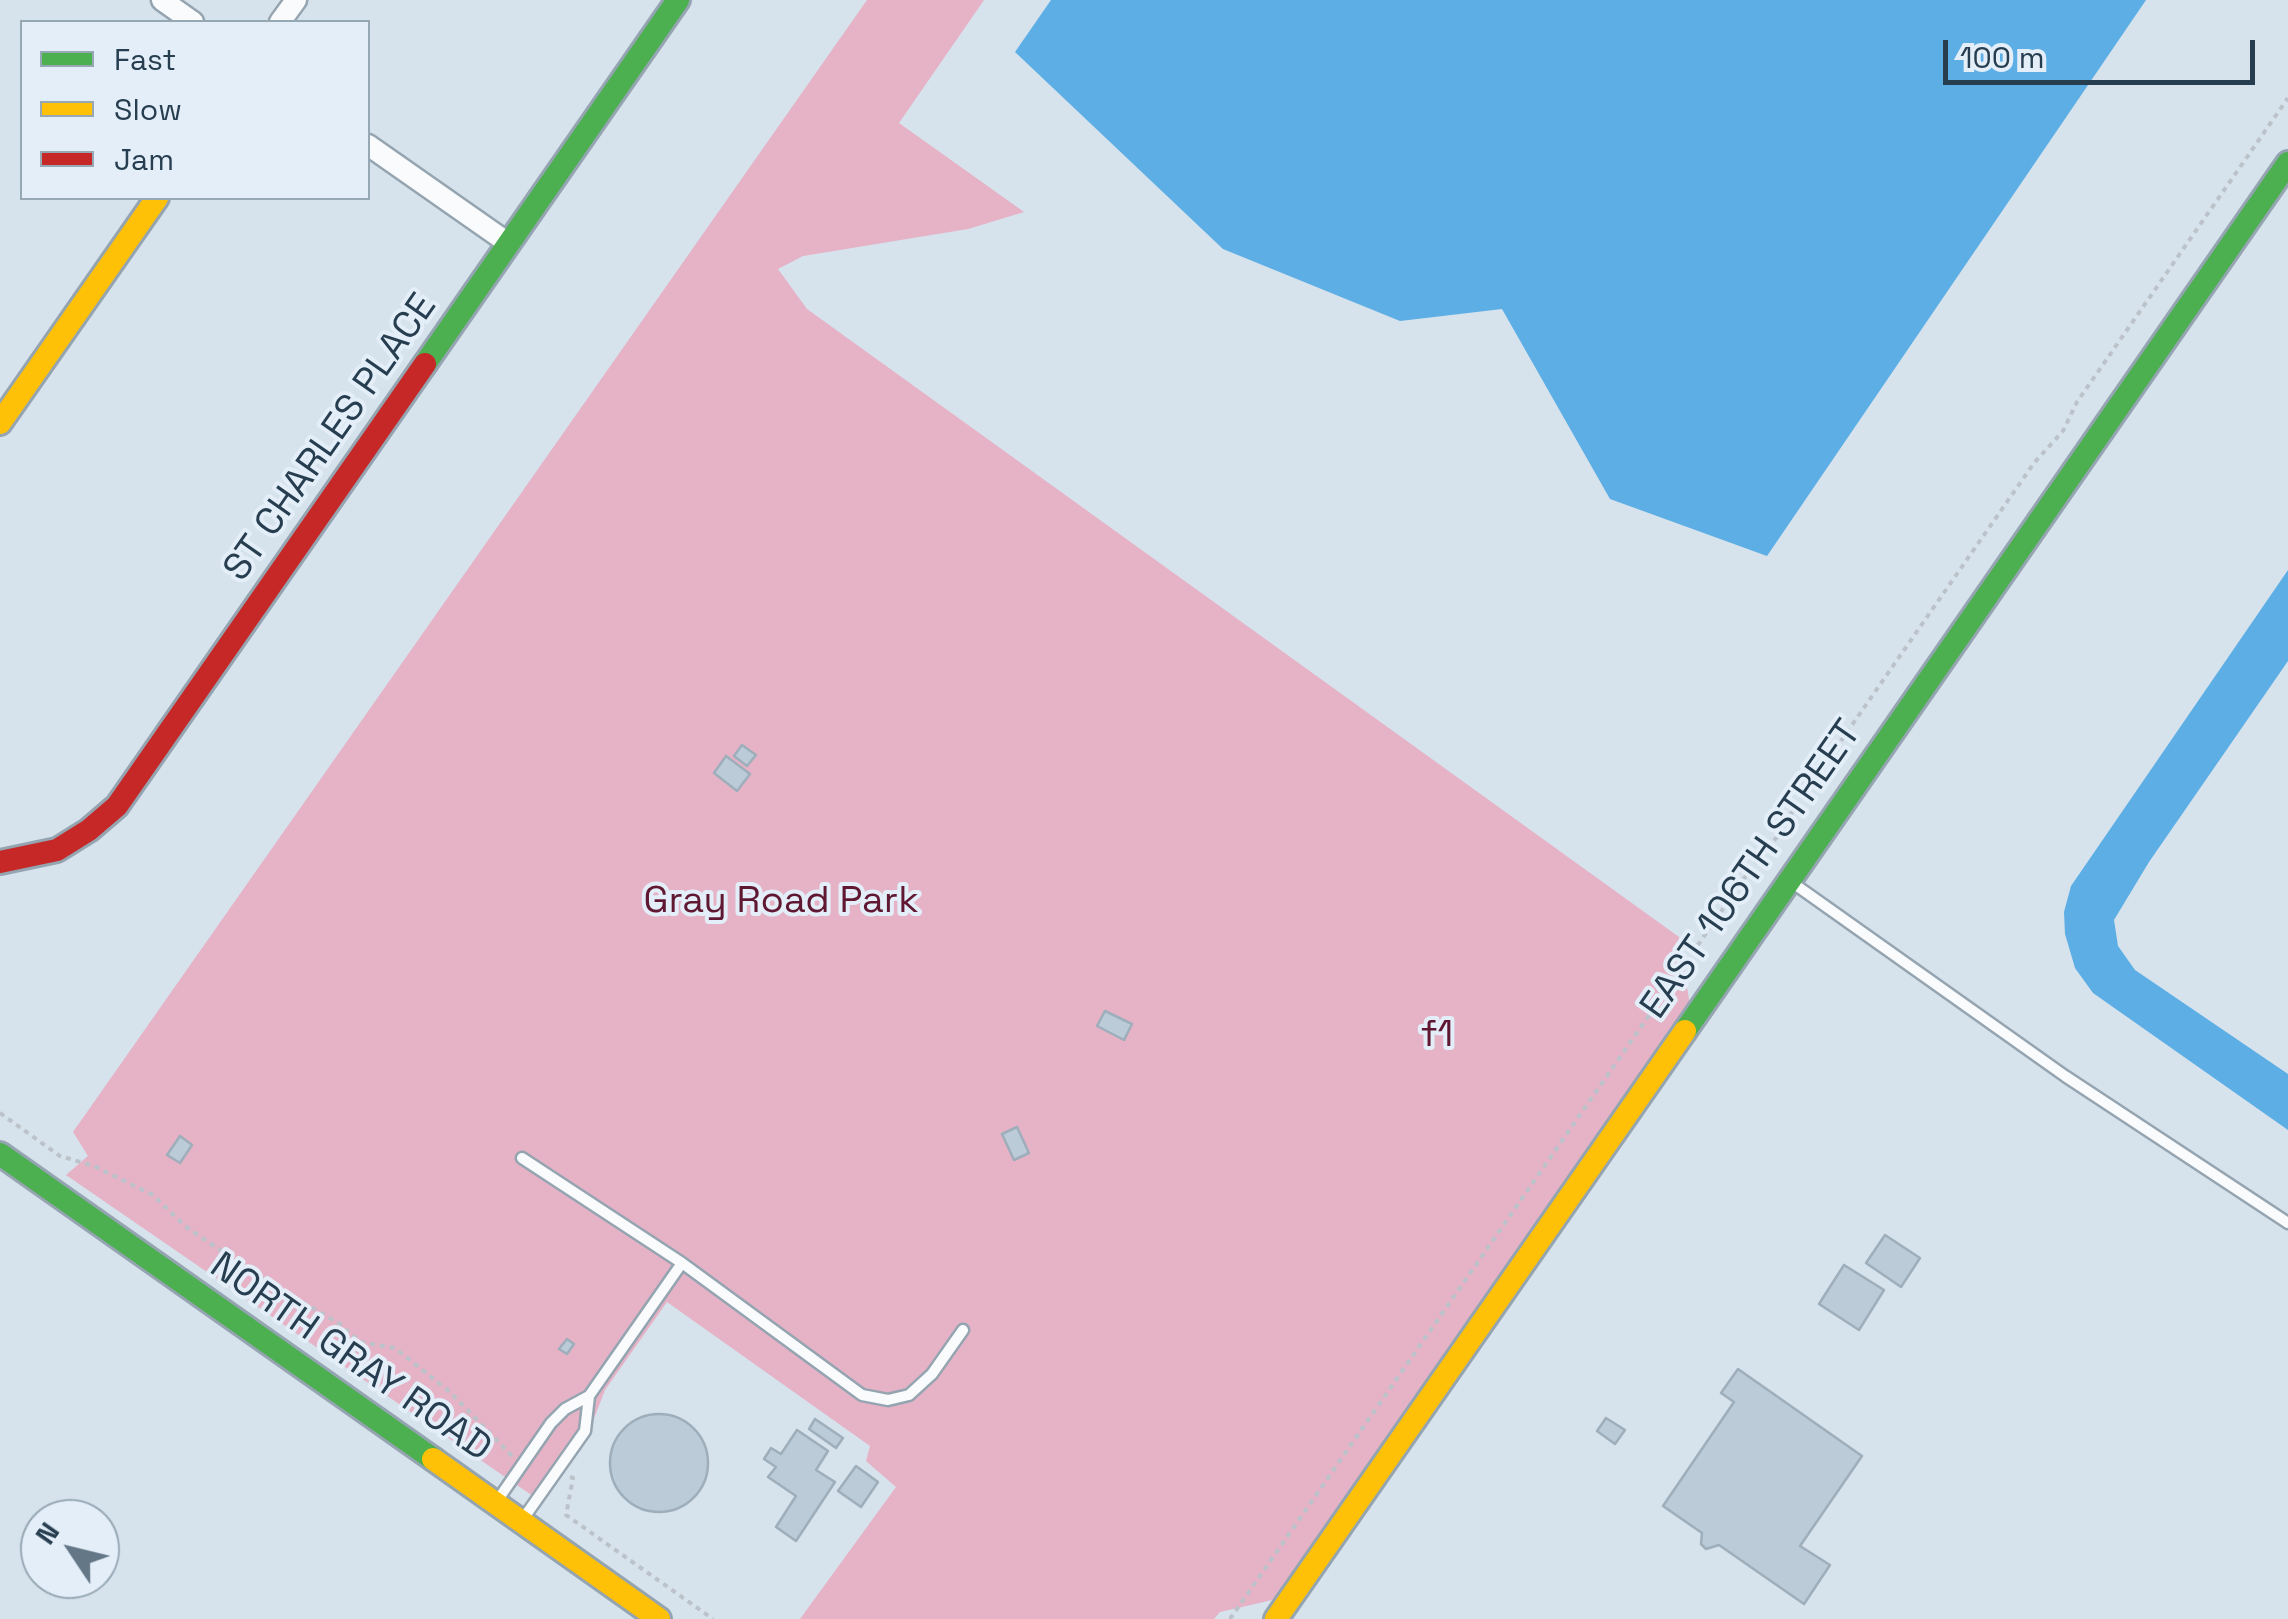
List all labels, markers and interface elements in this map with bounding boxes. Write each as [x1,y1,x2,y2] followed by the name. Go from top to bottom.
[20,20,370,200] legend
[1948,20,2260,82] scale bar
[1960,38,2045,77] text: 100 m
[114,40,176,79] text: Fast
[114,90,182,129] text: Slow
[114,140,174,179] text: Jam
[215,286,447,590] street label: ST CHARLES PLACE
[1632,712,1872,1028] street label: EAST 106TH STREET
[643,879,919,925] park label: Gray Road Park
[1421,1013,1453,1059] park label: f1
[201,1244,499,1472] street label: NORTH GRAY ROAD
[20,1499,120,1599] north arrow
[27,1515,67,1551] text: N

